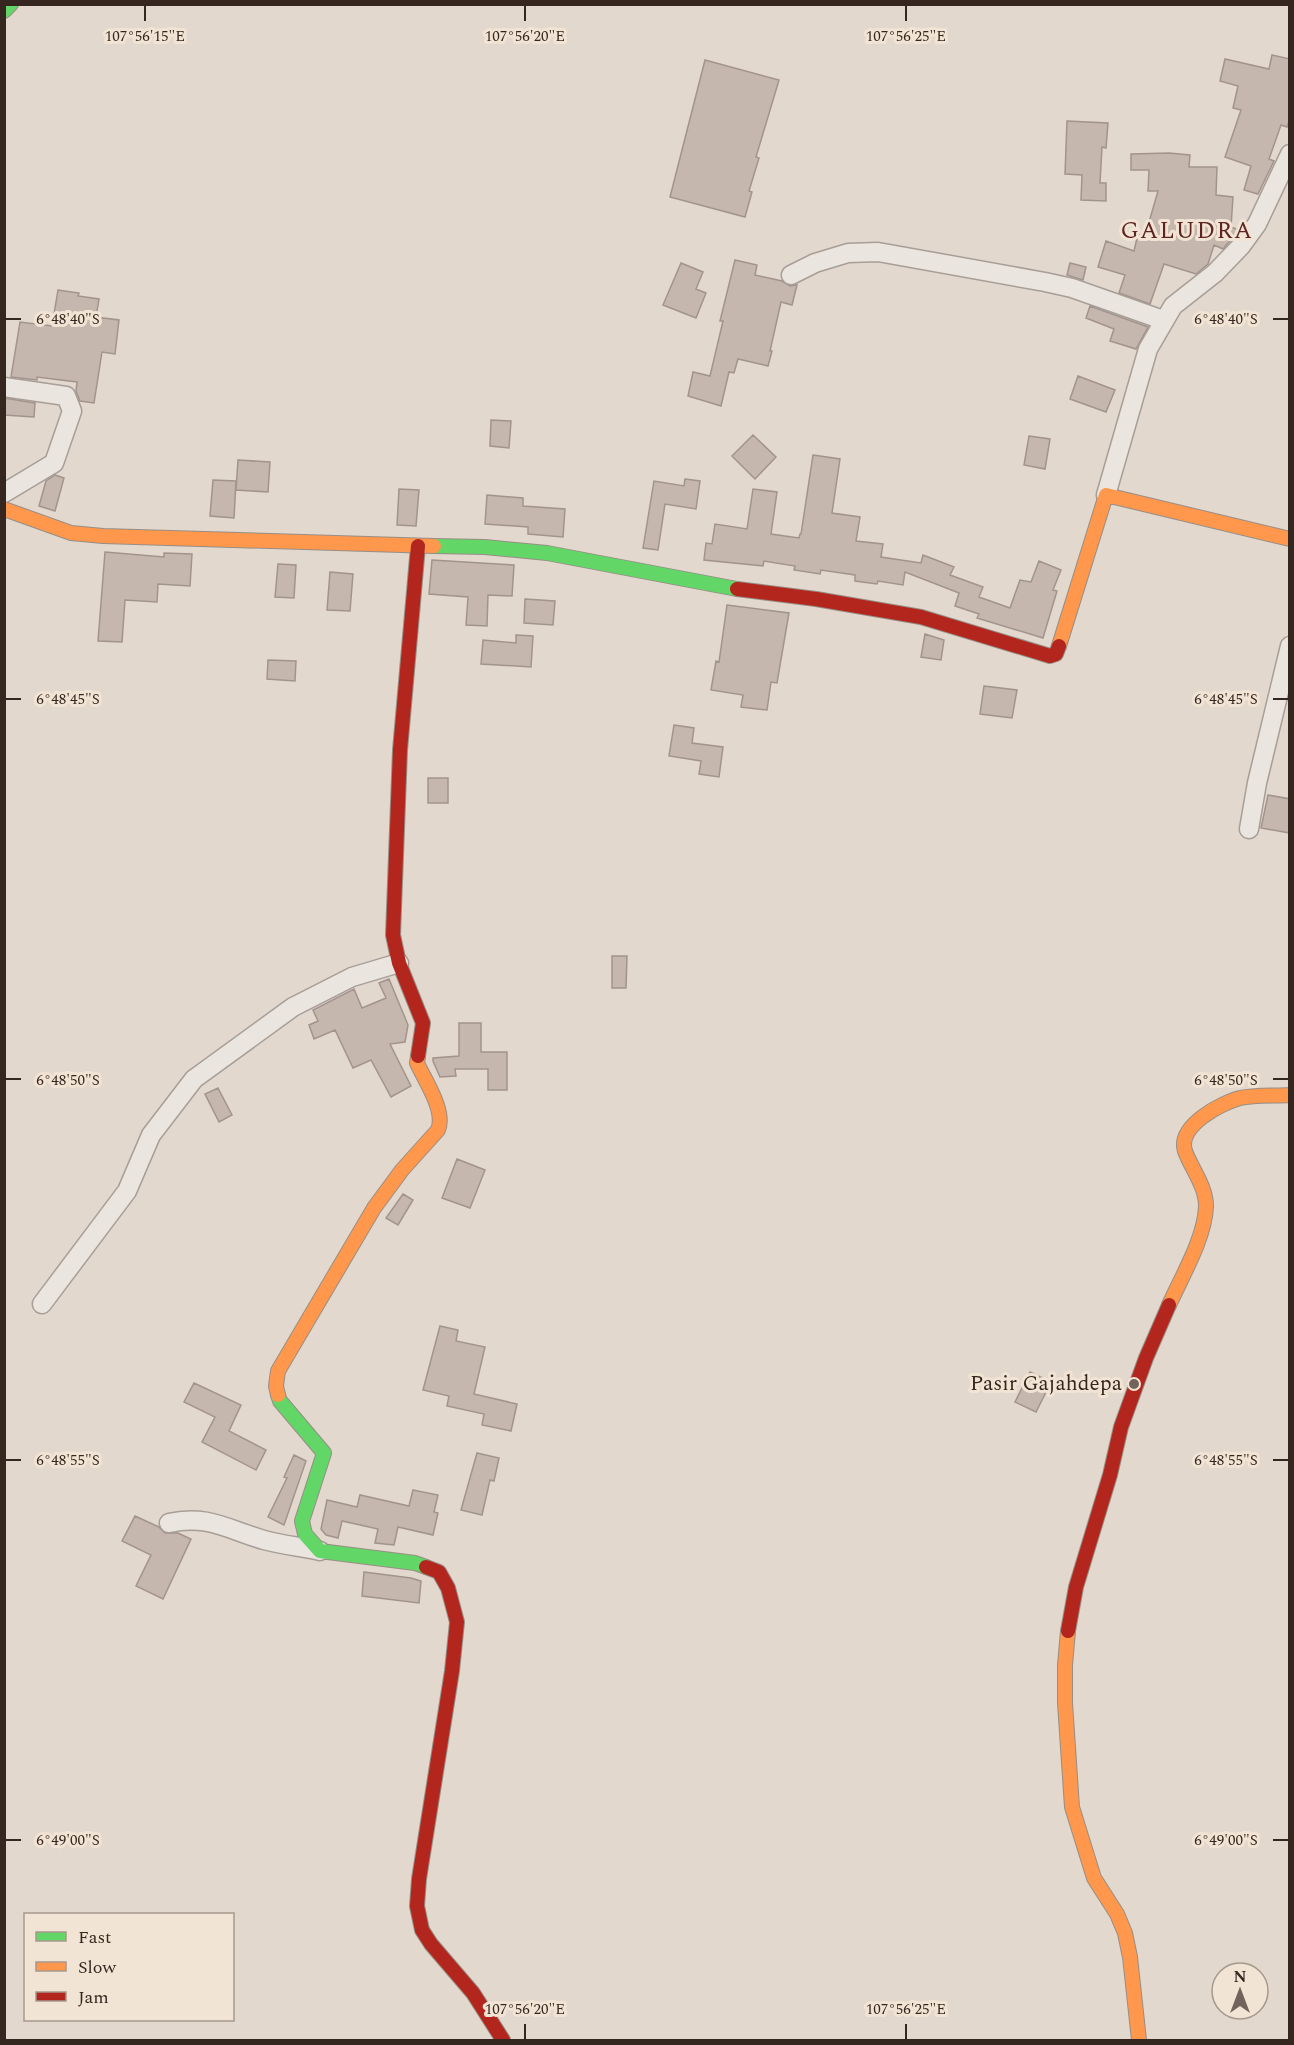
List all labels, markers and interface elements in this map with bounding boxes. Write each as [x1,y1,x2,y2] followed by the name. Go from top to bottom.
[105,25,185,48] text: 107°56'15"E
[485,25,565,48] text: 107°56'20"E
[866,25,946,48] text: 107°56'25"E
[1121,213,1253,249] district label: GALUDRA
[36,308,100,331] text: 6°48'40"S
[1194,308,1258,331] text: 6°48'40"S
[36,688,100,711] text: 6°48'45"S
[1194,688,1258,711] text: 6°48'45"S
[36,1069,100,1092] text: 6°48'50"S
[1194,1069,1258,1092] text: 6°48'50"S
[970,1368,1123,1400] place label: Pasir Gajahdepa
[1127,1377,1141,1391] marker: Pasir Gajahdepa
[36,1449,100,1472] text: 6°48'55"S
[1194,1449,1258,1472] text: 6°48'55"S
[36,1829,100,1852] text: 6°49'00"S
[1194,1829,1258,1852] text: 6°49'00"S
[24,1913,234,2021] legend
[78,1924,111,1951] text: Fast
[78,1954,117,1981] text: Slow
[1210,1961,1270,2021] north arrow
[1233,1965,1247,1989] text: N
[78,1984,109,2011] text: Jam
[485,1998,565,2021] text: 107°56'20"E
[866,1998,946,2021] text: 107°56'25"E

